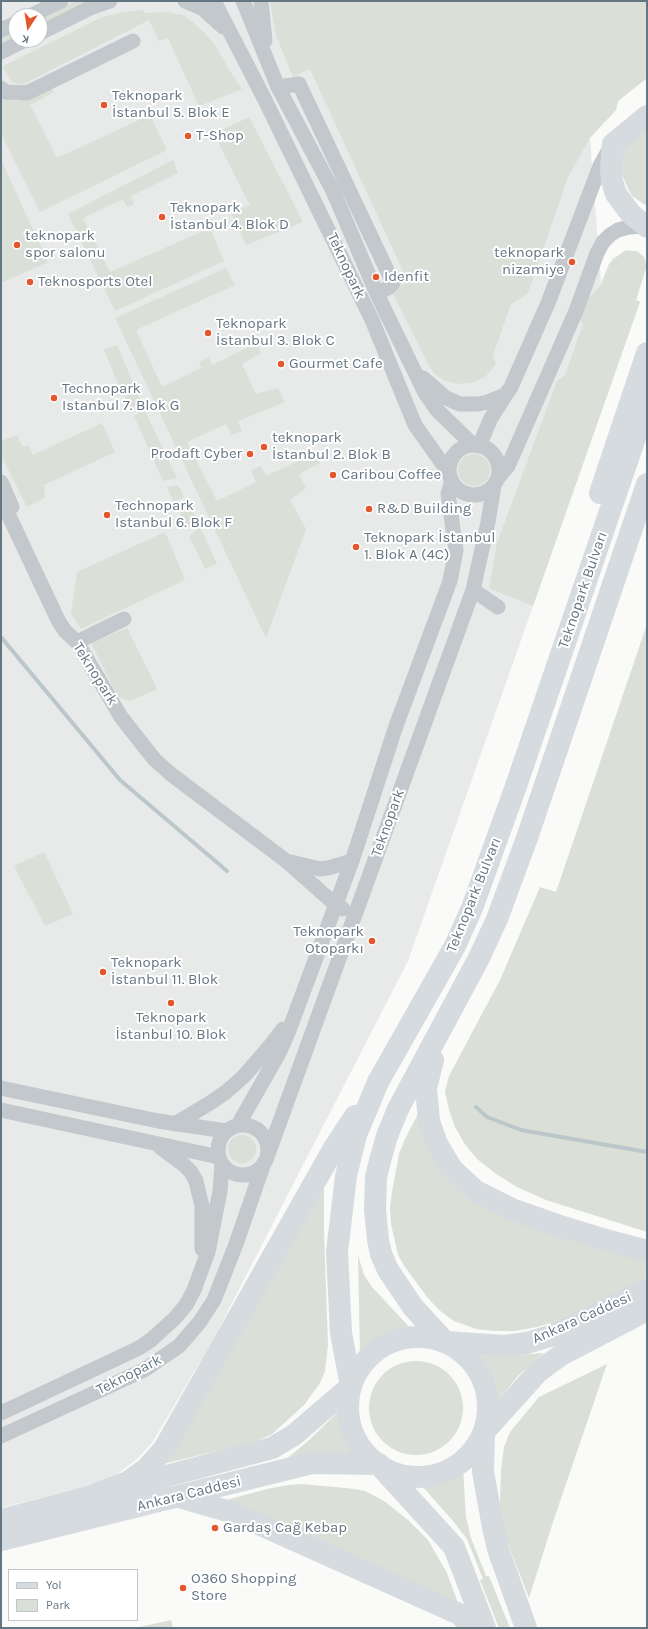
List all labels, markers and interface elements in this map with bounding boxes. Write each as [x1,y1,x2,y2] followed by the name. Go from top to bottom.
[8,8,48,48] north arrow
[21,32,30,46] text: K
[112,87,230,122] place label: Teknopark İstanbul 5. Blok E
[99,100,109,110] marker: Teknopark İstanbul 5. Blok E
[196,127,244,145] place label: T-Shop
[183,131,193,141] marker: T-Shop
[170,199,289,234] place label: Teknopark İstanbul 4. Blok D
[157,212,167,222] marker: Teknopark İstanbul 4. Blok D
[25,227,106,262] place label: teknopark spor salonu
[323,230,369,302] street label: Teknopark
[12,240,22,250] marker: teknopark spor salonu
[494,244,564,279] place label: teknopark nizamiye
[567,257,577,267] marker: teknopark nizamiye
[384,268,429,286] place label: Idenfit
[371,272,381,282] marker: Idenfit
[38,273,152,291] place label: Teknosports Otel
[25,277,35,287] marker: Teknosports Otel
[216,315,335,350] place label: Teknopark İstanbul 3. Blok C
[203,328,213,338] marker: Teknopark İstanbul 3. Blok C
[289,355,383,373] place label: Gourmet Cafe
[276,359,286,369] marker: Gourmet Cafe
[62,380,179,415] place label: Technopark Istanbul 7. Blok G
[49,393,59,403] marker: Technopark Istanbul 7. Blok G
[272,429,391,464] place label: teknopark İstanbul 2. Blok B
[259,442,269,452] marker: teknopark İstanbul 2. Blok B
[150,445,242,463] place label: Prodaft Cyber
[245,449,255,459] marker: Prodaft Cyber
[341,466,441,484] place label: Caribou Coffee
[328,470,338,480] marker: Caribou Coffee
[115,497,232,532] place label: Technopark Istanbul 6. Blok F
[377,500,471,518] place label: R&D Building
[364,504,374,514] marker: R&D Building
[102,510,112,520] marker: Technopark Istanbul 6. Blok F
[364,529,495,564] place label: Teknopark İstanbul 1. Blok A (4C)
[555,529,611,651] street label: Teknopark Bulvarı
[351,542,361,552] marker: Teknopark İstanbul 1. Blok A (4C)
[69,639,121,709] street label: Teknopark
[367,787,409,859] street label: Teknopark
[443,835,505,955] street label: Teknopark Bulvarı
[293,923,364,958] place label: Teknopark Otoparkı
[367,936,377,946] marker: Teknopark Otoparkı
[111,954,218,989] place label: Teknopark İstanbul 11. Blok
[98,967,108,977] marker: Teknopark İstanbul 11. Blok
[166,998,176,1008] marker: Teknopark İstanbul 10. Blok
[115,1009,227,1044] place label: Teknopark İstanbul 10. Blok
[530,1288,634,1348] street label: Ankara Caddesi
[93,1351,165,1399] street label: Teknopark
[135,1472,243,1516] street label: Ankara Caddesi
[223,1519,347,1537] place label: Gardaş Cağ Kebap
[210,1523,220,1533] marker: Gardaş Cağ Kebap
[8,1569,138,1621] legend
[191,1570,296,1605] place label: O360 Shopping Store
[46,1578,62,1592] text: Yol
[178,1583,188,1593] marker: O360 Shopping Store
[46,1598,70,1612] text: Park

